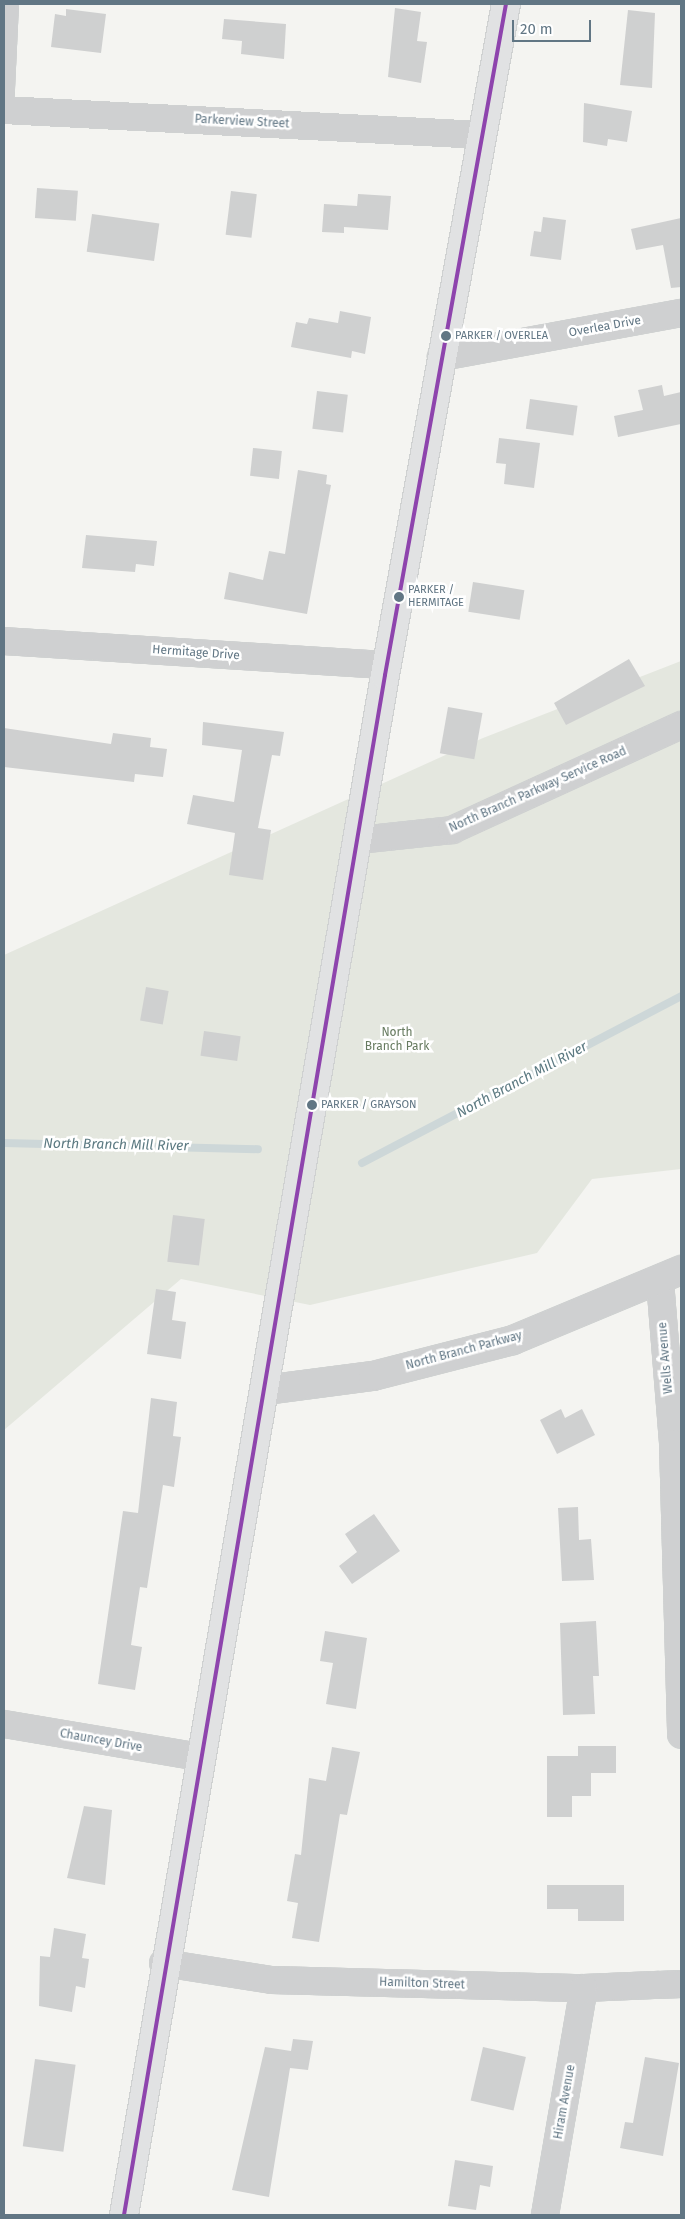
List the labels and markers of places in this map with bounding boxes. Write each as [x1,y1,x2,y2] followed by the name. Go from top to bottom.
[455,329,548,343] place label: PARKER / OVERLEA
[441,331,451,341] marker: PARKER / OVERLEA
[408,584,464,610] place label: PARKER / HERMITAGE
[394,592,404,602] marker: PARKER / HERMITAGE
[321,1098,417,1112] place label: PARKER / GRAYSON
[307,1100,317,1110] marker: PARKER / GRAYSON

